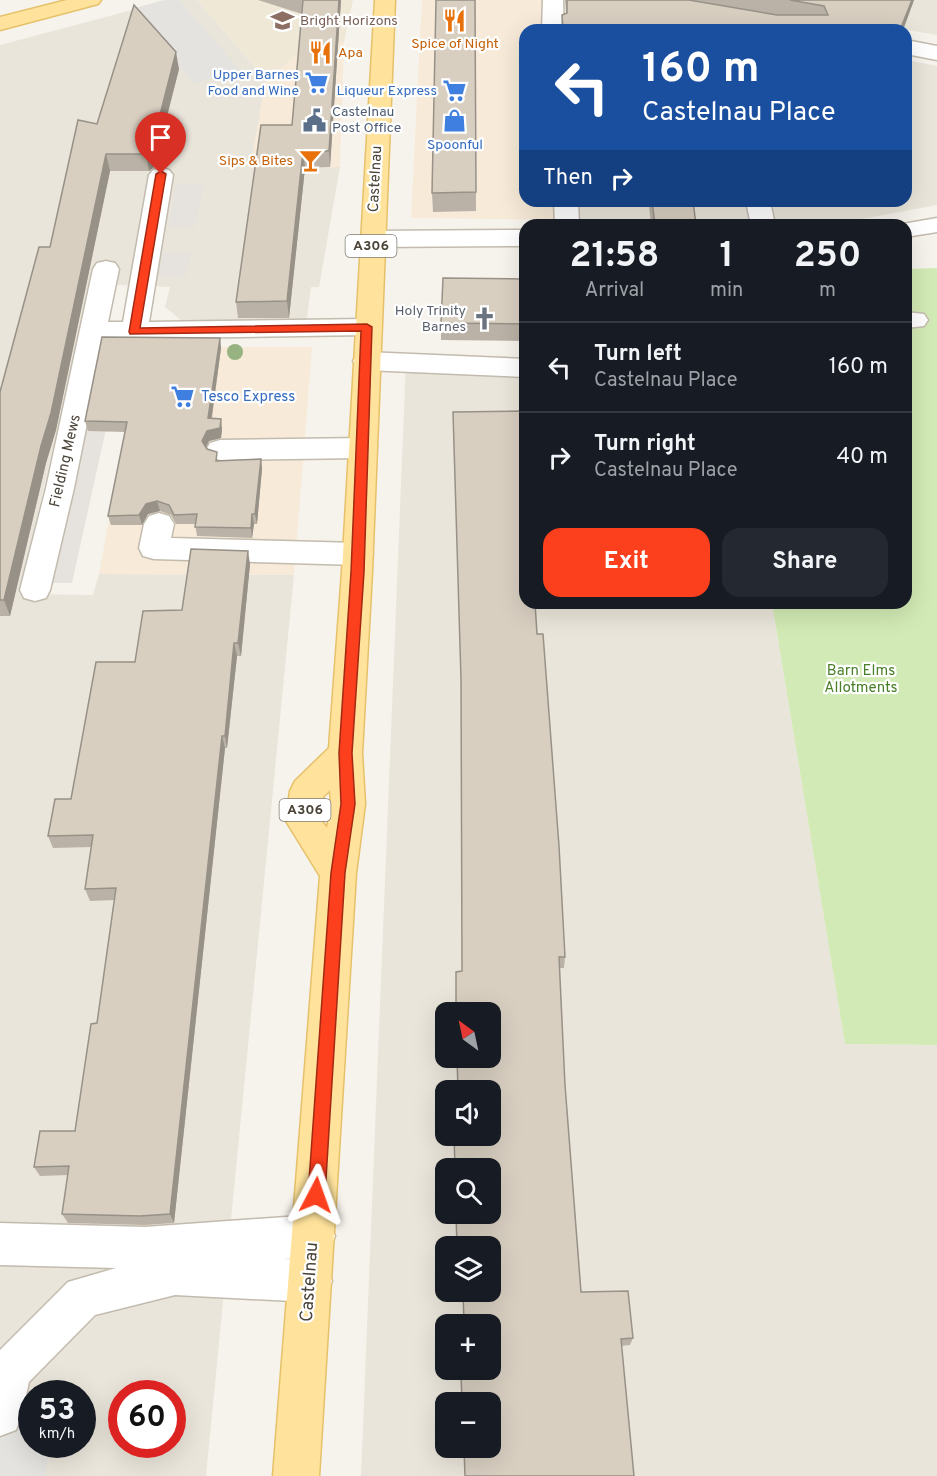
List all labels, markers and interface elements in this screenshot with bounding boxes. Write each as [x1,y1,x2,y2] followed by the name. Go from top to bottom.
[442,7,468,33] restaurant icon: Spice of Night
[269,8,295,34] school or university icon: Bright Horizons
[300,13,398,30] place label: Bright Horizons
[411,36,499,53] place label: Spice of Night
[307,40,333,66] restaurant icon: Apa
[642,44,760,97] text: 160 m
[338,45,363,62] place label: Apa
[543,48,621,126] icon: left
[208,67,299,100] place label: Upper Barnes Food and Wine
[304,70,330,96] supermarket icon: Upper Barnes Food and Wine
[442,78,468,104] supermarket icon: Liqueur Express
[336,83,437,100] place label: Liqueur Express
[642,96,836,130] text: Castelnau Place
[332,104,401,137] place label: Castelnau Post Office
[301,107,327,133] public building icon: Castelnau Post Office
[442,108,468,134] shop icon: Spoonful
[135,112,186,174] pin
[144,121,177,154] icon: arrive
[427,137,483,154] place label: Spoonful
[365,145,387,213] street label: Castelnau
[298,148,324,174] bar icon: Sips & Bites
[219,153,293,170] place label: Sips & Bites
[605,162,638,195] icon: right
[543,165,593,192] text: Then
[570,234,659,280] text: 21:58
[719,234,734,280] text: 1
[794,234,861,280] text: 250
[346,235,397,257] road number: A306
[585,278,644,304] text: Arrival
[710,278,743,304] text: min
[819,278,836,304] text: m
[395,303,466,336] place label: Holy Trinity Barnes
[471,306,497,332] church icon: Holy Trinity Barnes
[594,341,682,368] text: Turn left
[543,351,576,384] icon: left
[829,354,888,381] text: 160 m
[594,368,737,394] text: Castelnau Place
[170,384,196,410] supermarket icon: Tesco Express
[201,388,295,407] place label: Tesco Express
[46,413,86,509] street label: Fielding Mews
[594,431,696,458] text: Turn right
[543,441,576,474] icon: right
[836,444,888,471] text: 40 m
[594,458,737,484] text: Castelnau Place
[543,528,710,597] button: Exit
[722,528,888,597] button: Share
[824,662,898,698] park label: Barn Elms Allotments
[280,799,330,821] road number: A306
[435,1002,501,1068] north arrow
[435,1002,501,1458] map controls
[435,1080,501,1146] button: sound
[435,1158,501,1224] button: search
[284,1163,348,1227] position arrow
[435,1236,501,1302] button: layers
[296,1241,324,1323] street label: Castelnau
[435,1314,501,1380] button: +
[108,1380,186,1458] speed limit sign: 60
[435,1392,501,1458] button: −
[39,1393,75,1430] text: 53
[39,1425,75,1444] text: km/h

